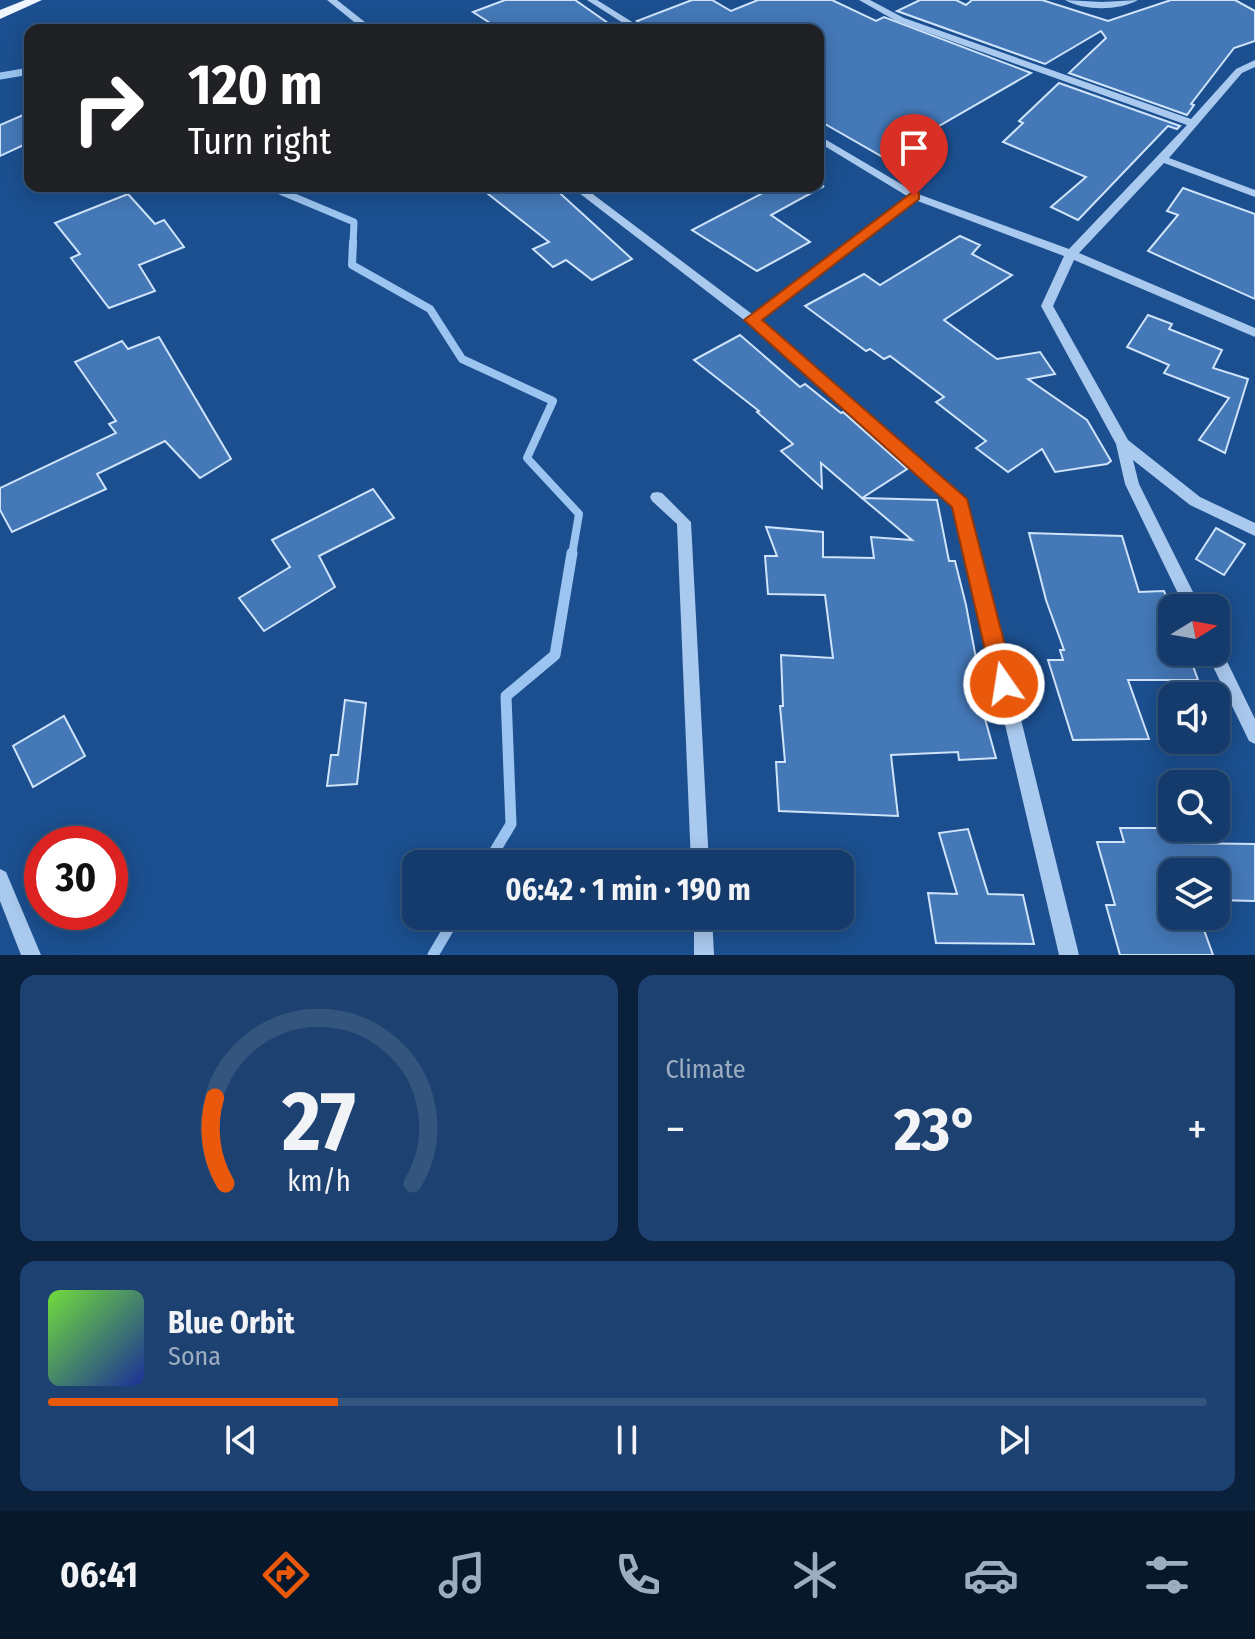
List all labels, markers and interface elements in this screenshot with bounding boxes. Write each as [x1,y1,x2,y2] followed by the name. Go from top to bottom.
[188,52,323,119] text: 120 m
[56,56,160,160] icon: right
[880,114,948,196] pin
[188,120,331,164] text: Turn right
[892,126,936,170] icon: arrive
[1158,594,1230,666] north arrow
[1158,594,1230,930] map controls
[962,642,1046,726] position arrow
[1158,682,1230,754] button: sound
[1158,770,1230,842] button: search
[24,826,128,930] speed limit sign: 30
[1158,858,1230,930] button: layers
[505,872,751,908] text: 06:42 · 1 min · 190 m
[666,1054,746,1085] text: Climate
[281,1072,356,1172] text: 27
[894,1094,978,1166] text: 23°
[666,1103,685,1156] text: −
[1187,1103,1207,1156] text: +
[287,1164,351,1199] text: km/h
[168,1305,294,1341] text: Blue Orbit
[168,1341,221,1372] text: Sona
[219,1418,263,1462] icon: previous
[605,1418,649,1462] icon: pause
[992,1418,1036,1462] icon: next
[258,1547,314,1603] icon: directions
[434,1547,490,1603] icon: music
[610,1547,666,1603] icon: phone
[787,1547,843,1603] icon: climate
[963,1547,1019,1603] icon: car
[1139,1547,1195,1603] icon: filters
[60,1553,138,1597] text: 06:41

